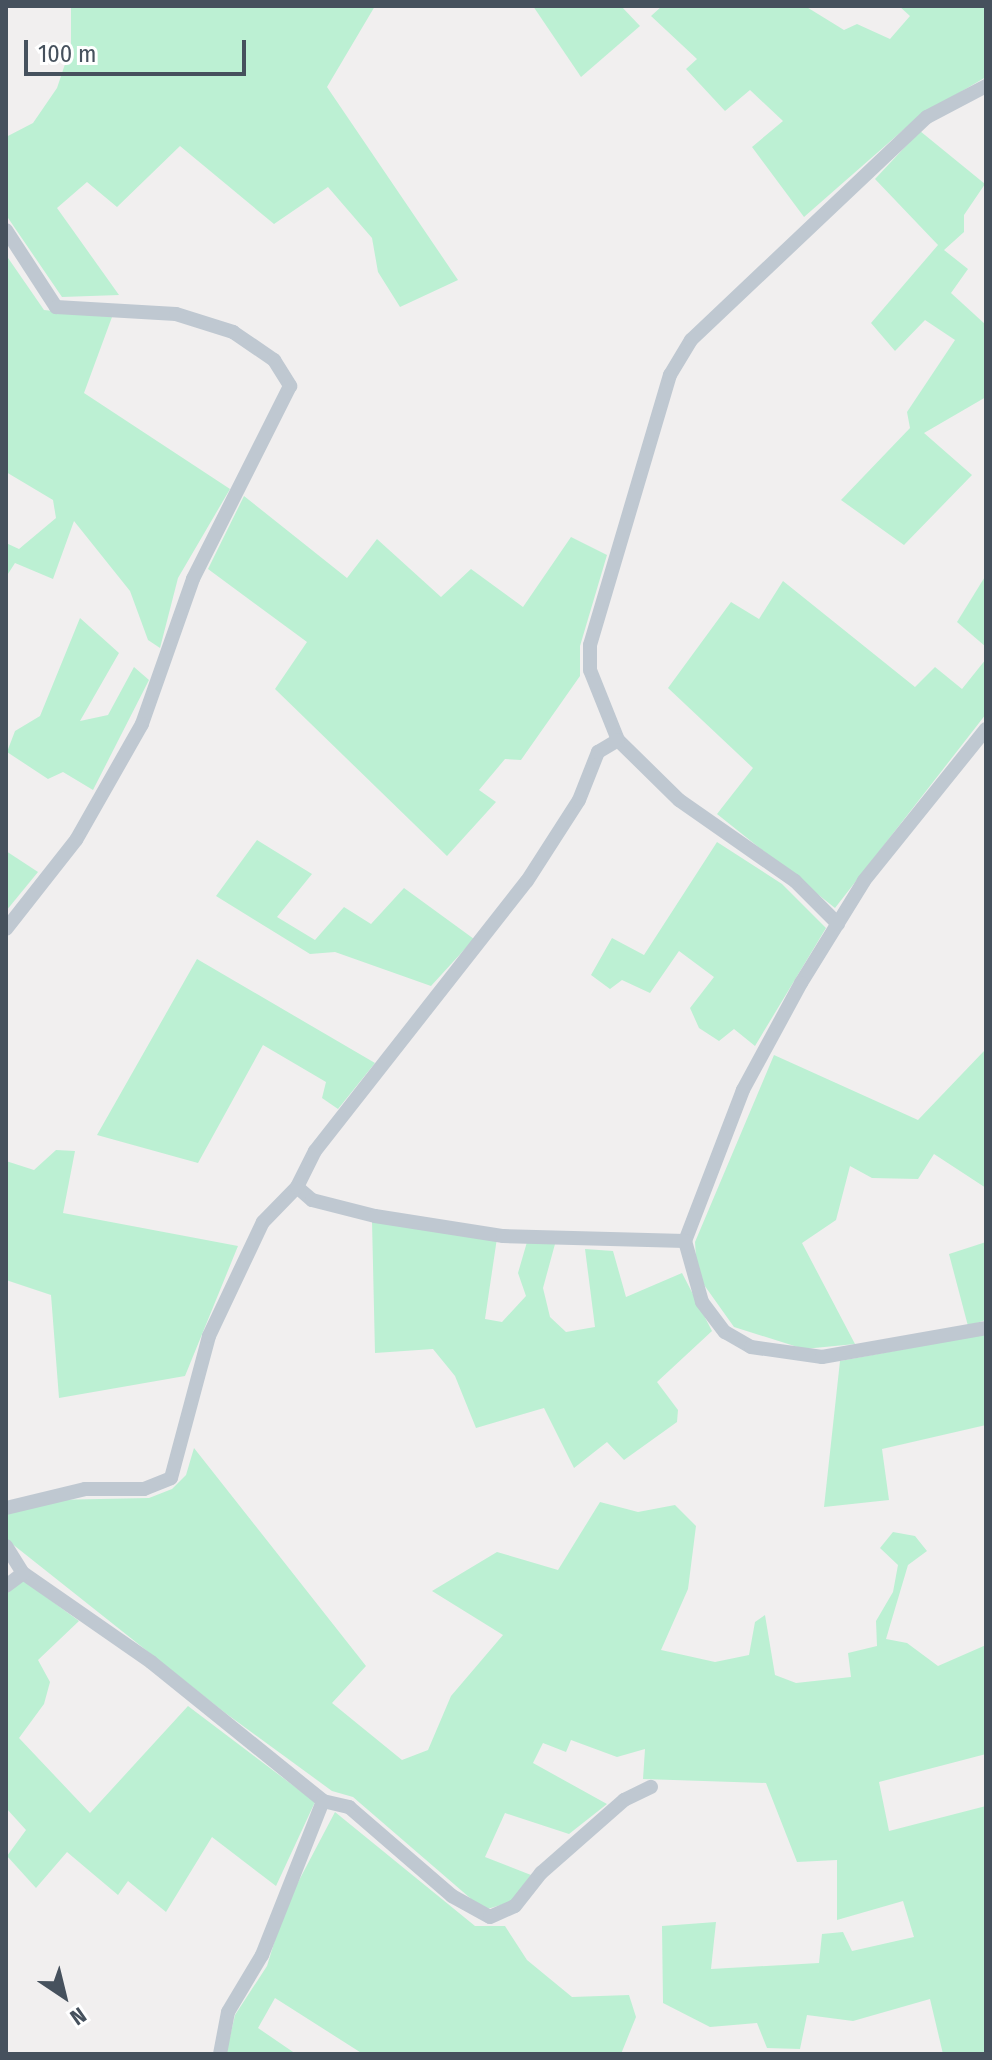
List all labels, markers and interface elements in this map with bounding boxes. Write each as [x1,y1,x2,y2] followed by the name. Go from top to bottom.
[28,24,250,74] scale bar
[38,40,96,68] text: 100 m
[24,1956,104,2036] north arrow
[65,2001,91,2031] text: N

